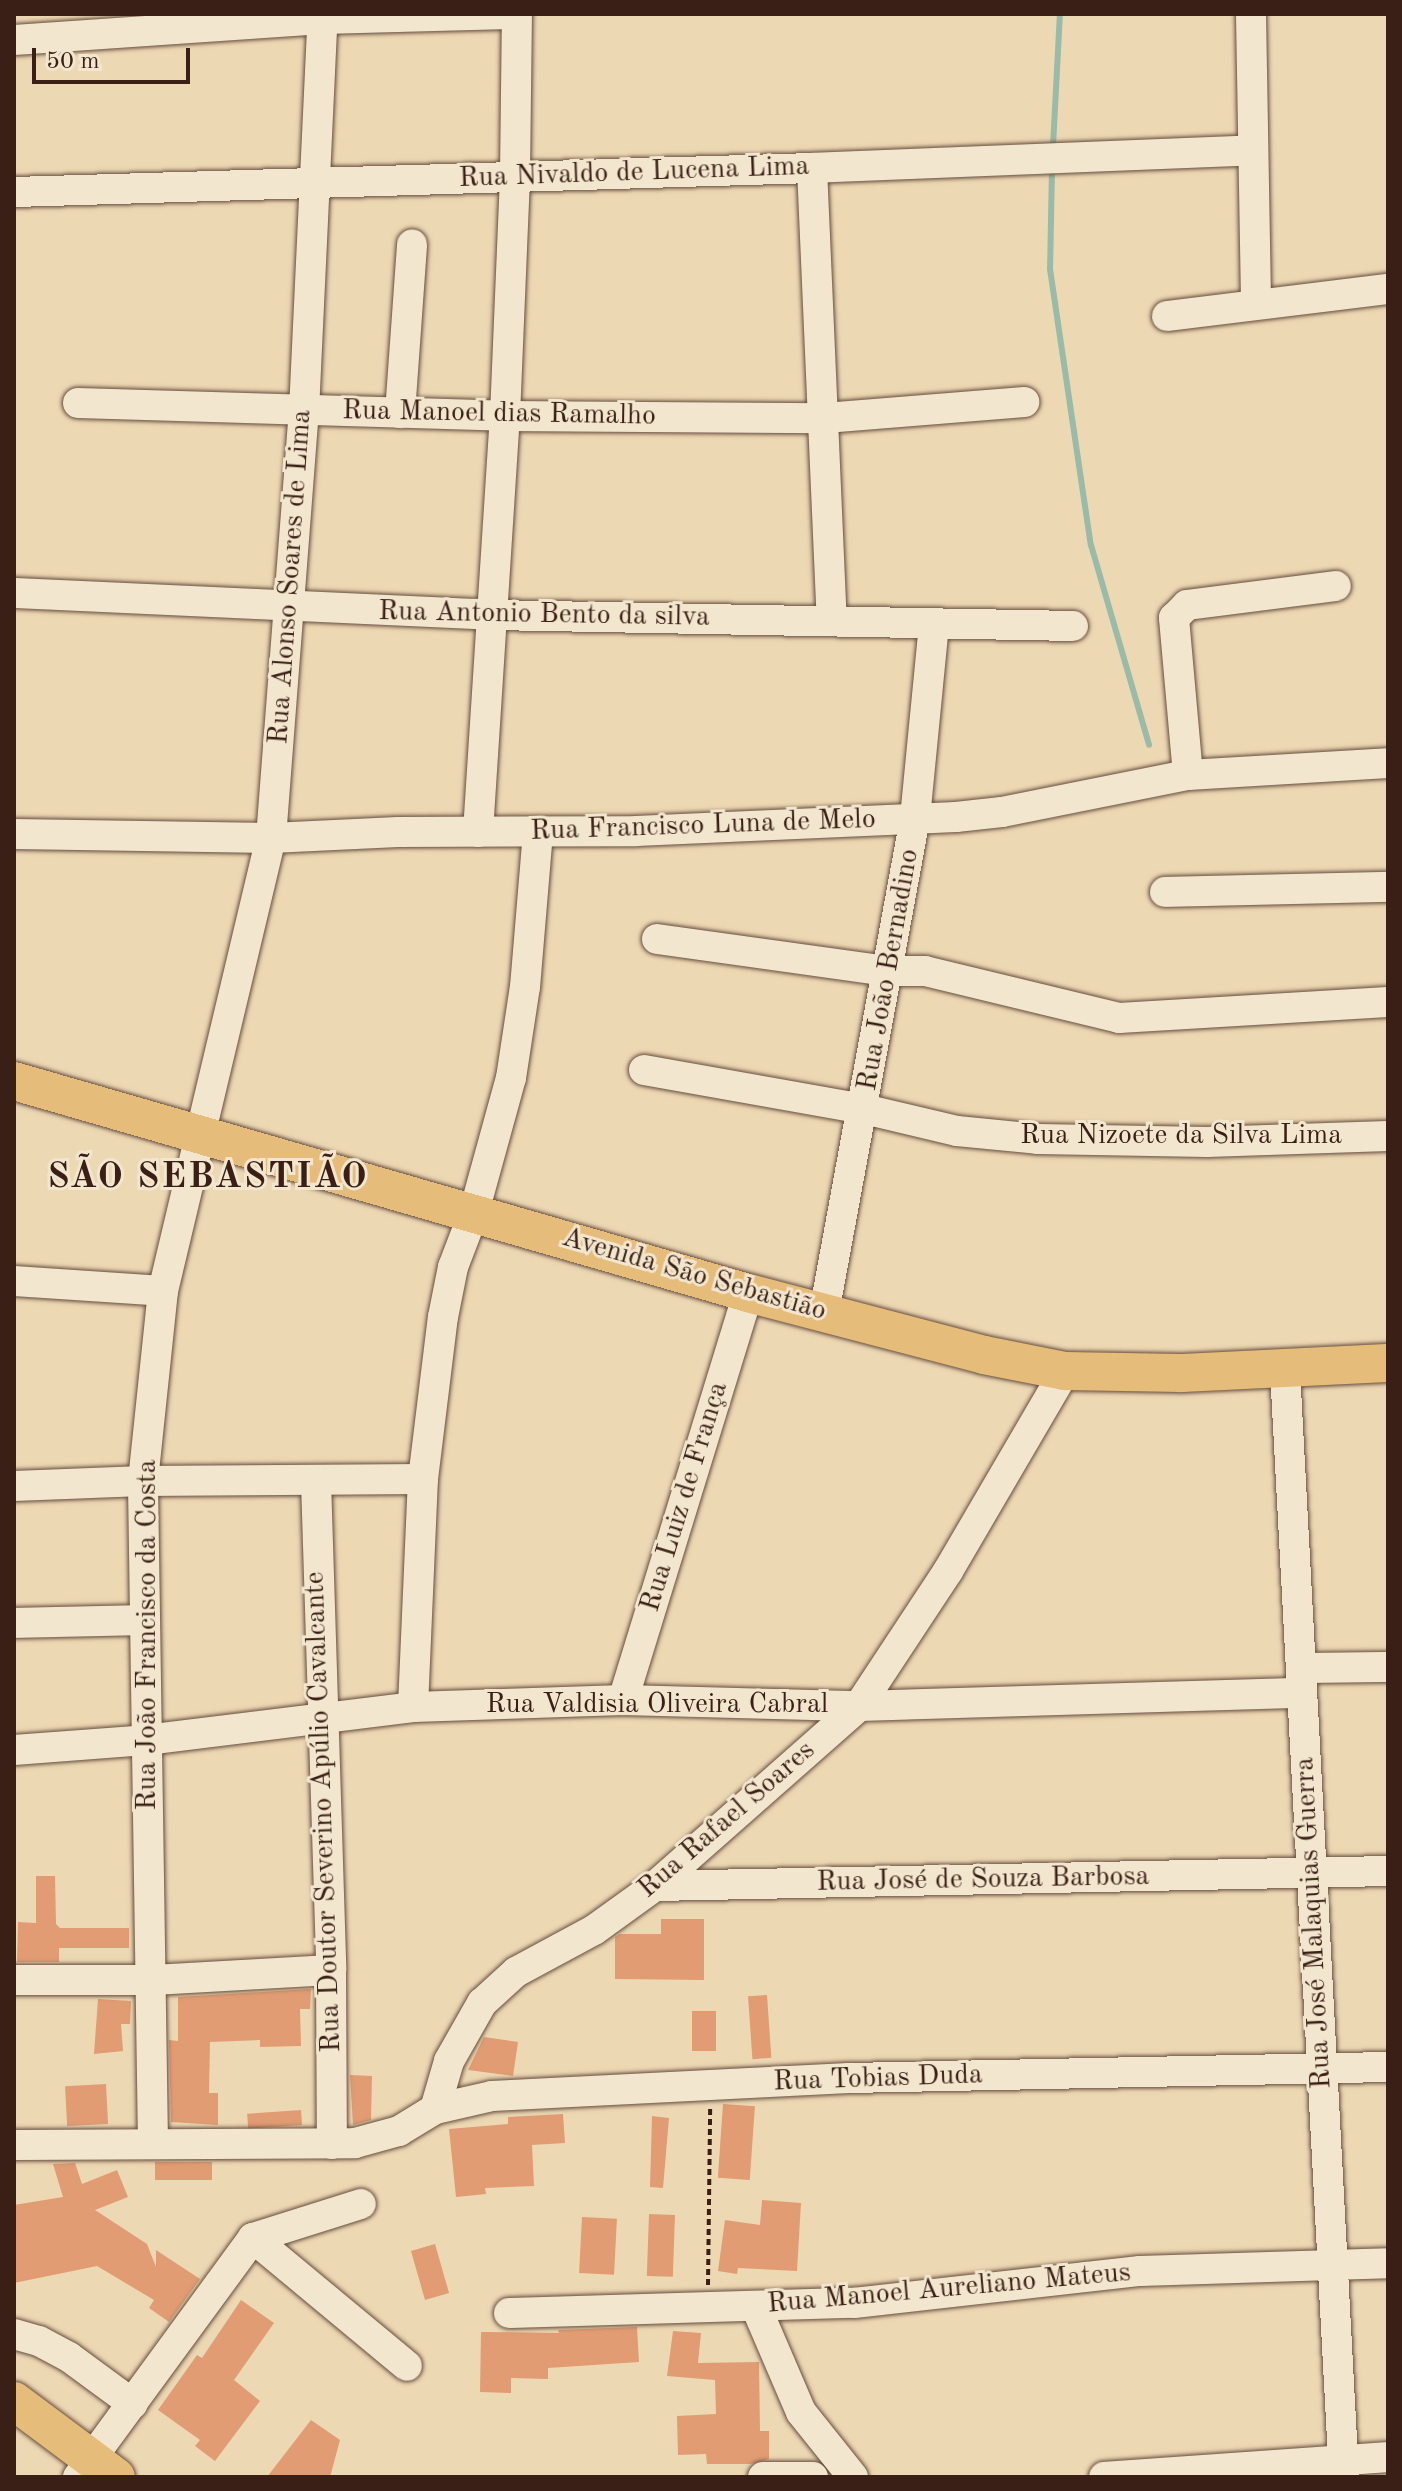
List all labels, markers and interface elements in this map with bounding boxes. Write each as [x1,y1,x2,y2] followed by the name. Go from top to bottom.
[36,32,194,82] scale bar
[46,50,100,74] text: 50 m
[458,150,810,196] street label: Rua Nivaldo de Lucena Lima
[342,394,656,434] street label: Rua Manoel dias Ramalho
[263,408,319,746] street label: Rua Alonso Soares de Lima
[378,595,710,635] street label: Rua Antonio Bento da silva
[530,803,876,849] street label: Rua Francisco Luna de Melo
[851,846,927,1094] street label: Rua João Bernadino
[1020,1119,1342,1153] street label: Rua Nizoete da Silva Lima
[47,1157,369,1201] district label: SÃO SEBASTIÃO
[558,1221,830,1329] street label: Avenida São Sebastião
[634,1378,736,1616] street label: Rua Luiz de França
[131,1459,165,1811] street label: Rua João Francisco da Costa
[299,1571,349,2053] street label: Rua Doutor Severino Apúlio Cavalcante
[486,1688,828,1722] street label: Rua Valdisia Oliveira Cabral
[632,1734,822,1906] street label: Rua Rafael Soares
[1289,1756,1339,2090] street label: Rua José Malaquias Guerra
[816,1860,1150,1900] street label: Rua José de Souza Barbosa
[773,2059,983,2099] street label: Rua Tobias Duda
[766,2256,1132,2322] street label: Rua Manoel Aureliano Mateus

